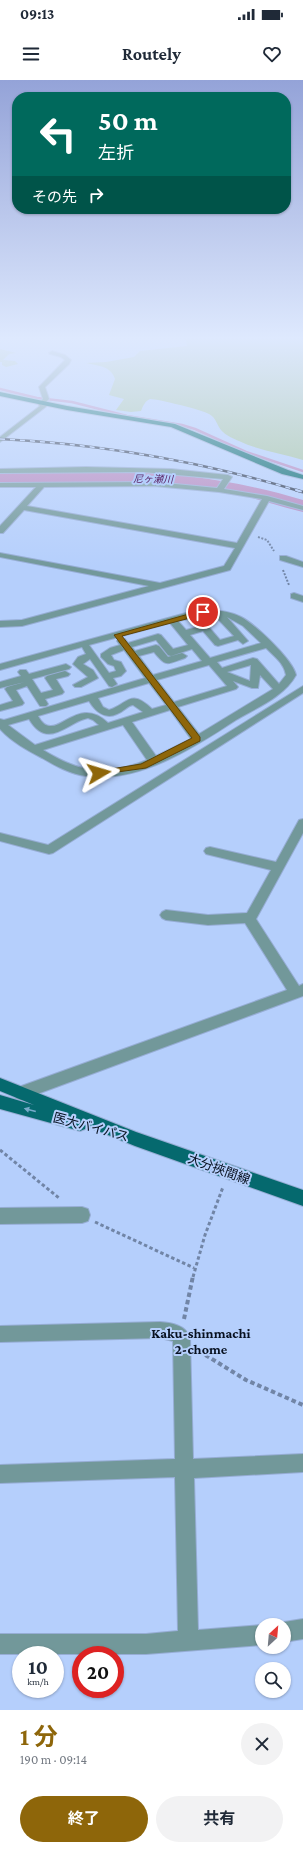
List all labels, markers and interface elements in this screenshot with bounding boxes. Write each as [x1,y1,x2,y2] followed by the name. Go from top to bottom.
[20,6,54,22] text: 09:13
[20,43,42,65] icon: menu
[261,43,283,65] icon: heart
[122,44,181,64] text: Routely
[98,105,158,136] text: 50 m
[32,108,84,160] icon: left
[98,143,134,163] text: 左折
[85,184,107,206] icon: right
[32,189,77,205] text: その先
[133,473,174,485] water label: 尼ヶ瀬川
[186,595,220,629] pin
[192,601,214,623] icon: arrive
[78,752,120,794] position arrow
[24,1107,36,1113] one-way arrow
[52,1110,130,1144] street label: 医大バイパス
[186,1151,252,1187] street label: 大分挾間線
[151,1325,251,1357] district label: Kaku-shinmachi 2-chome
[255,1618,291,1654] north arrow
[255,1618,291,1698] map controls
[72,1646,124,1698] speed limit sign: 20
[28,1656,48,1678] text: 10
[255,1662,291,1698] button: search
[27,1676,49,1687] text: km/h
[20,1723,58,1750] text: 1 分
[241,1723,283,1765] button: close
[20,1752,87,1767] text: 190 m · 09:14
[20,1796,148,1842] button: 終了
[156,1796,283,1842] button: 共有

